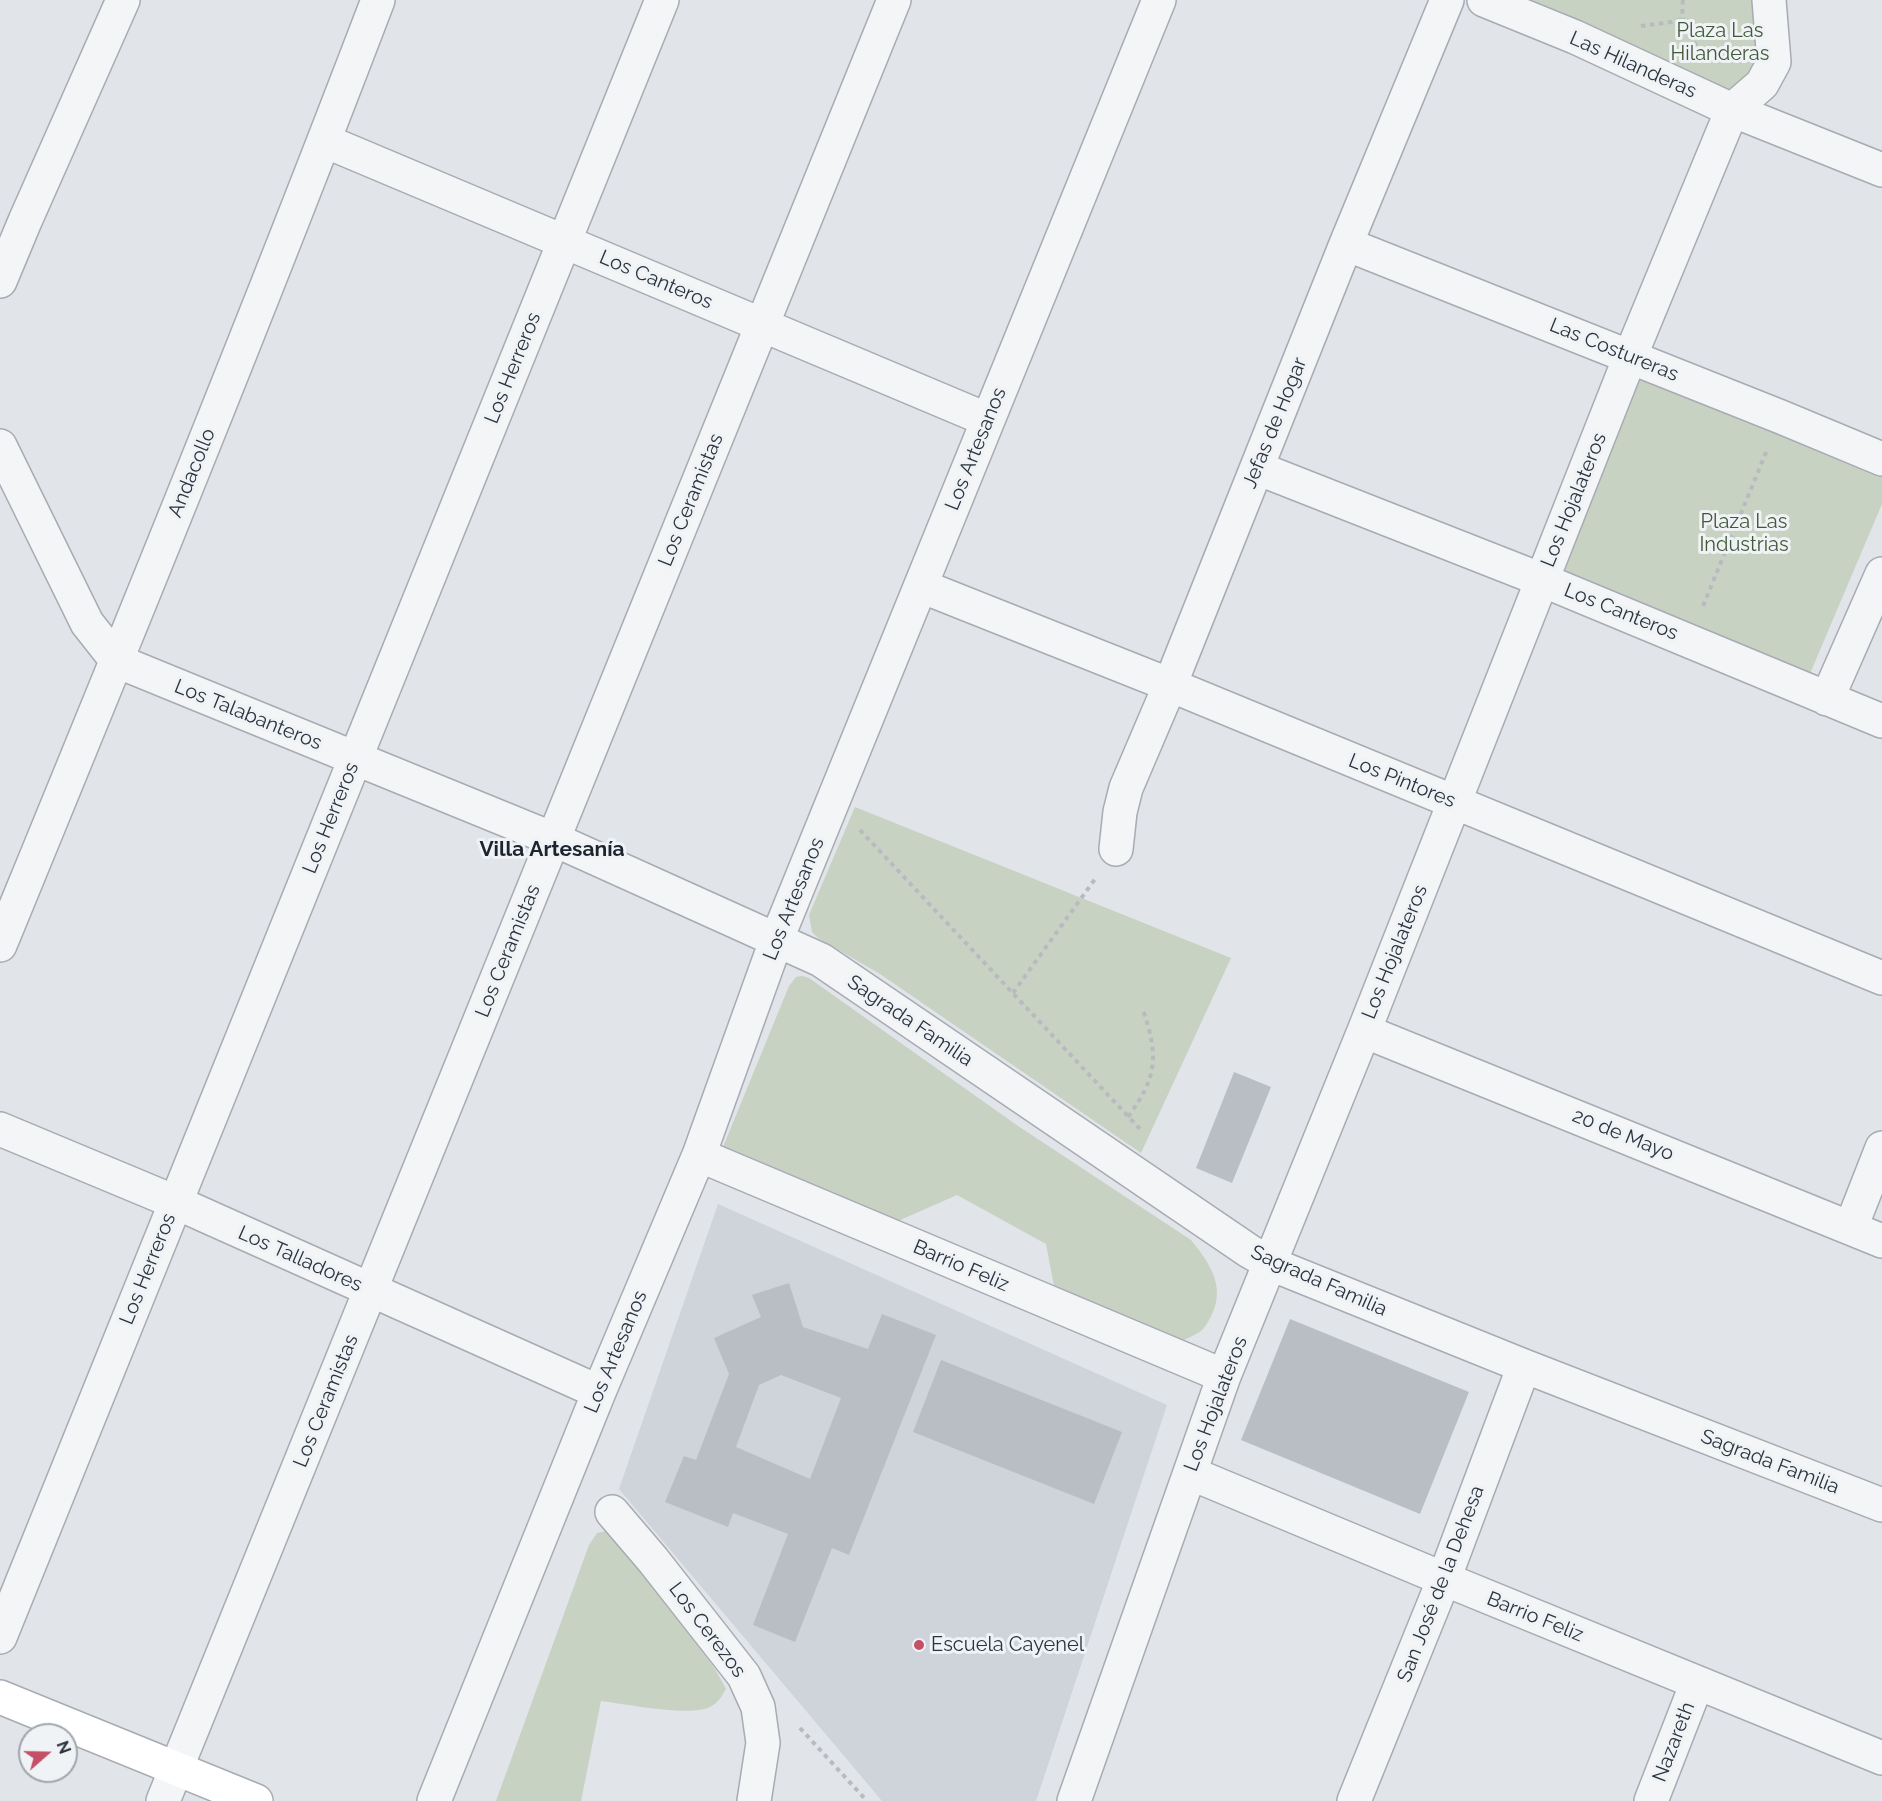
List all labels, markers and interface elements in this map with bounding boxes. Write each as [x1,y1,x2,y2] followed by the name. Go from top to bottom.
[1671,19,1769,66] park label: Plaza Las Hilanderas
[1566,26,1700,104] street label: Las Hilanderas
[596,245,716,315] street label: Los Canteros
[480,309,546,427] street label: Los Herreros
[1546,313,1682,387] street label: Las Costureras
[1238,354,1312,492] street label: Jefas de Hogar
[940,384,1012,514] street label: Los Artesanos
[163,425,221,521] street label: Andacollo
[1536,429,1612,571] street label: Los Hojalateros
[653,430,729,570] street label: Los Ceramistas
[1699,510,1789,557] park label: Plaza Las Industrias
[1561,578,1681,646] street label: Los Canteros
[171,675,325,755] street label: Los Talabanteros
[1345,749,1459,813] street label: Los Pintores
[298,759,364,877] street label: Los Herreros
[758,834,830,964] street label: Los Artesanos
[479,837,625,863] district label: Villa Artesanía
[470,881,546,1021] street label: Los Ceramistas
[1357,881,1433,1023] street label: Los Hojalateros
[843,970,977,1072] street label: Sagrada Familia
[1569,1104,1677,1166] street label: 20 de Mayo
[115,1210,181,1328] street label: Los Herreros
[234,1221,366,1297] street label: Los Talladores
[909,1235,1013,1297] street label: Barrio Feliz
[1247,1240,1391,1322] street label: Sagrada Familia
[579,1287,653,1417] street label: Los Artesanos
[288,1331,364,1471] street label: Los Ceramistas
[1179,1333,1253,1475] street label: Los Hojalateros
[1697,1425,1843,1499] street label: Sagrada Familia
[1392,1482,1490,1686] street label: San José de la Dehesa
[663,1578,751,1682] street label: Los Cerezos
[1483,1587,1587,1647] street label: Barrio Feliz
[931,1633,1084,1657] place label: Escuela Cayenel
[912,1638,926,1652] marker: Escuela Cayenel
[1648,1699,1700,1785] street label: Nazareth
[18,1723,78,1783] north arrow
[52,1738,75,1756] text: N

